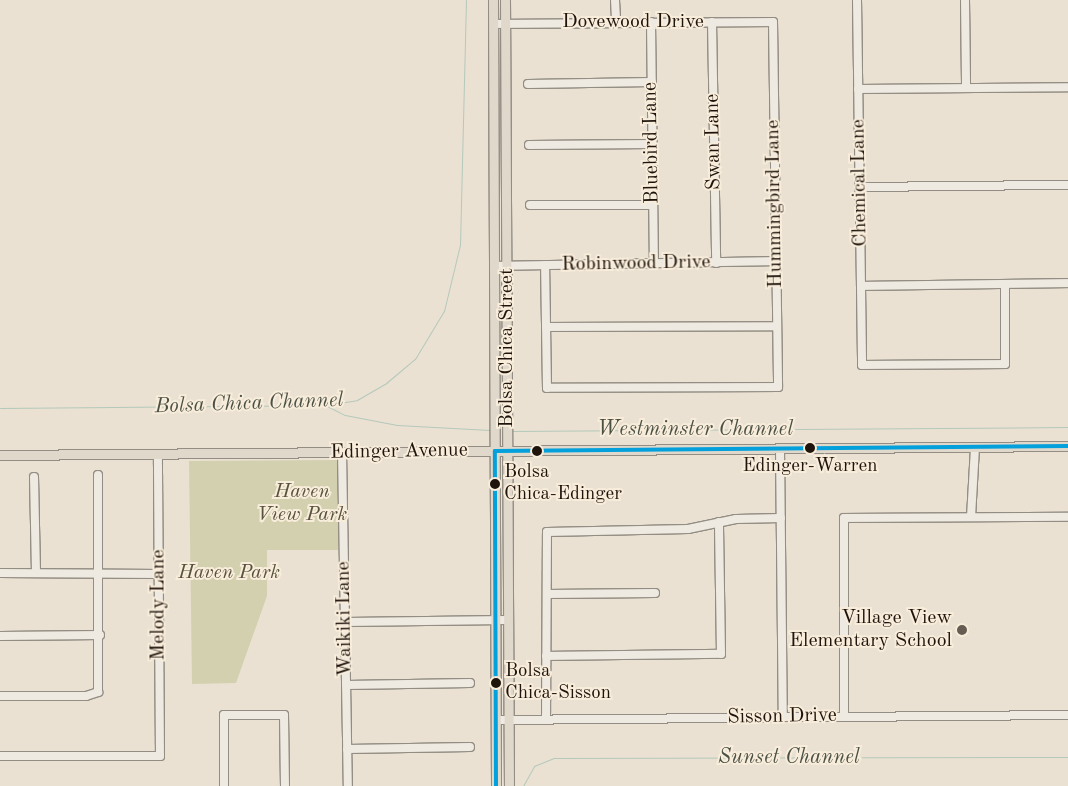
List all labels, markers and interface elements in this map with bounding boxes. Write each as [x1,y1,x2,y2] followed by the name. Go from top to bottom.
[562,10,704,34] street label: Dovewood Drive
[639,82,665,204] street label: Bluebird Lane
[701,93,727,191] street label: Swan Lane
[847,119,873,247] street label: Chemical Lane
[762,120,788,288] street label: Hummingbird Lane
[561,251,711,277] street label: Robinwood Drive
[495,268,519,428] street label: Bolsa Chica Street
[154,388,344,420] water label: Bolsa Chica Channel
[597,417,793,443] water label: Westminster Channel
[330,439,468,465] street label: Edinger Avenue
[805,443,815,453] marker: Edinger-Warren
[532,446,542,456] unlabelled marker
[743,456,877,478] place label: Edinger-Warren
[504,462,622,506] place label: Bolsa Chica-Edinger
[490,479,500,489] marker: Bolsa Chica-Edinger
[257,481,347,528] park label: Haven View Park
[147,549,171,661] street label: Melody Lane
[178,561,280,585] park label: Haven Park
[332,561,358,677] street label: Waikiki Lane
[789,606,952,653] place label: Village View Elementary School
[956,624,968,636] marker: Village View Elementary School
[505,661,611,705] place label: Bolsa Chica-Sisson
[491,678,501,688] marker: Bolsa Chica-Sisson
[727,704,837,730] street label: Sisson Drive
[718,745,860,771] water label: Sunset Channel

